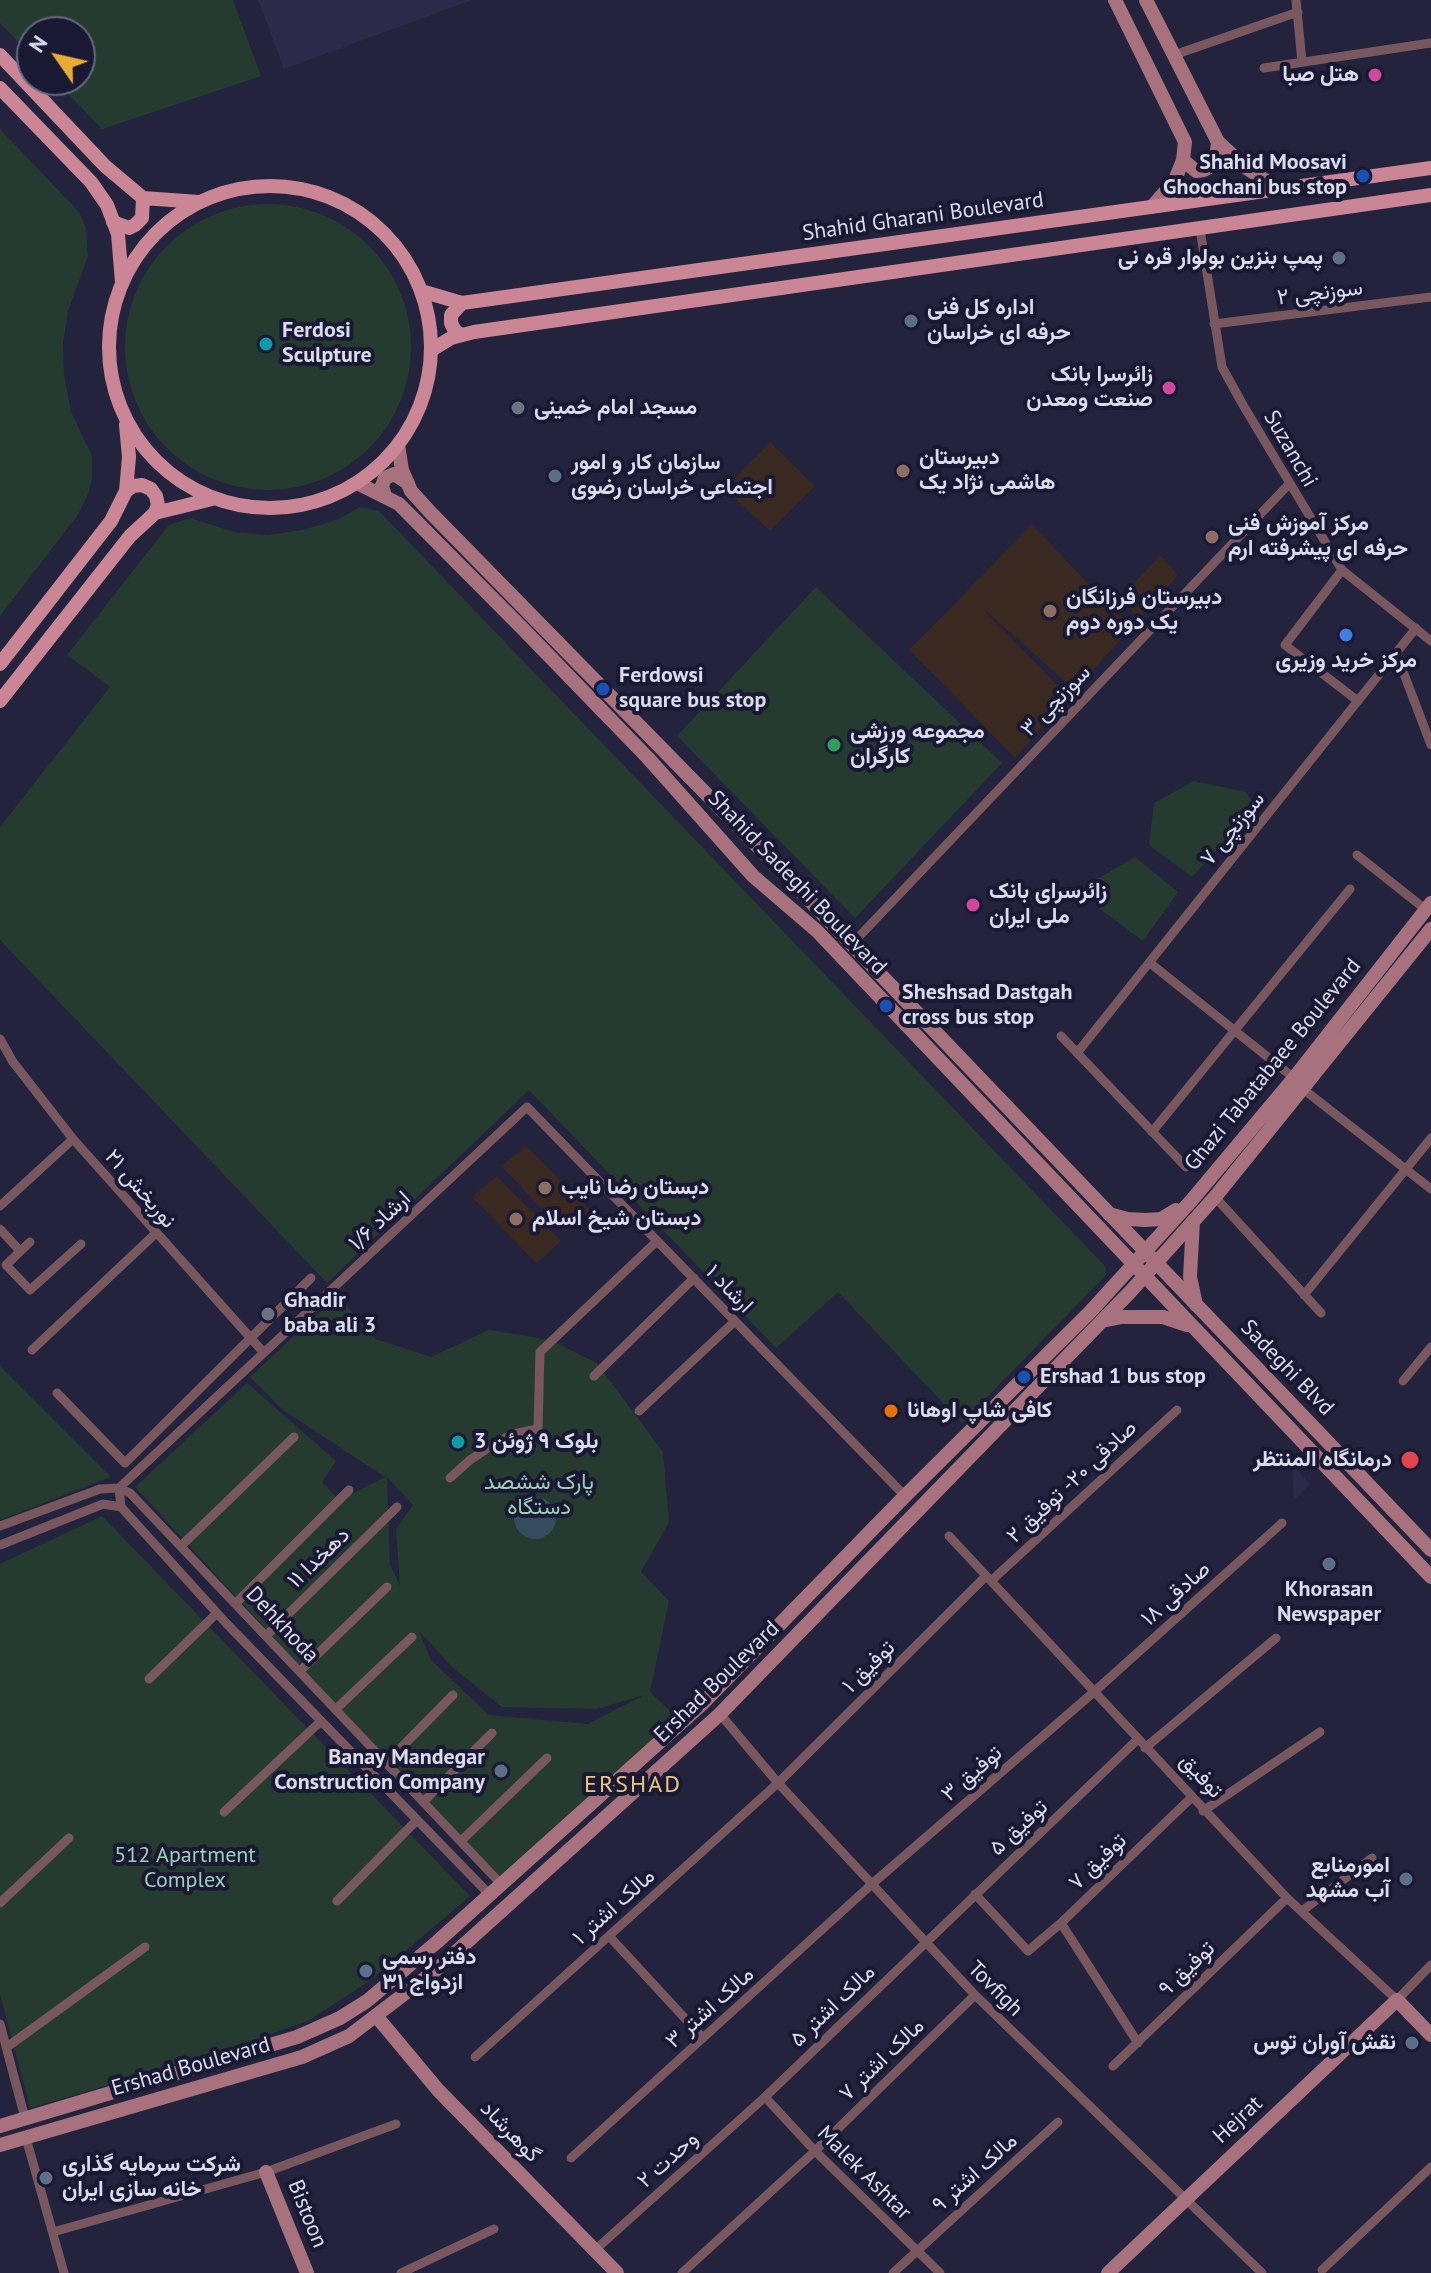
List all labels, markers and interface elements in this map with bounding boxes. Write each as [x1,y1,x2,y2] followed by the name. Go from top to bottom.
[16,16,96,96] north arrow
[22,30,53,58] text: N
[1282,62,1359,88] place label: هتل صبا
[1366,66,1384,84] marker: هتل صبا
[1163,150,1347,202] place label: Shahid Moosavi Ghoochani bus stop
[1354,167,1372,185] marker: Shahid Moosavi Ghoochani bus stop
[801,187,1045,247] street label: Shahid Gharani Boulevard
[1118,245,1323,271] place label: پمپ بنزین بولوار قره نی
[1330,249,1348,267] marker: پمپ بنزین بولوار قره نی
[1276,275,1364,311] street label: سوزنچی ۲
[927,295,1071,346] place label: اداره کل فنی حرفه ای خراسان
[902,312,920,330] marker: اداره کل فنی حرفه ای خراسان
[282,318,372,370] place label: Ferdosi Sculpture
[257,335,275,353] marker: Ferdosi Sculpture
[1026,362,1153,414] place label: زائرسرا بانک صنعت ومعدن
[1160,379,1178,397] marker: زائرسرا بانک صنعت ومعدن
[534,395,697,421] place label: مسجد امام خمینی
[509,399,527,417] marker: مسجد امام خمینی
[1258,406,1322,492] street label: Suzanchi
[919,445,1056,496] place label: دبیرستان هاشمی نژاد یک
[571,450,773,502] place label: سازمان کار و امور اجتماعی خراسان رضوی
[894,462,912,480] marker: دبیرستان هاشمی نژاد یک
[546,467,564,485] marker: سازمان کار و امور اجتماعی خراسان رضوی
[1228,511,1408,562] place label: مرکز آموزش فنی حرفه ای پیشرفته ارم
[1203,528,1221,546] marker: مرکز آموزش فنی حرفه ای پیشرفته ارم
[1066,585,1222,636] place label: دبیرستان فرزانگان یک دوره دوم
[1041,602,1059,620] marker: دبیرستان فرزانگان یک دوره دوم
[1337,626,1355,644] marker: مرکز خرید وزیری
[1275,648,1417,674] place label: مرکز خرید وزیری
[1016,660,1096,742] street label: سوزنچی ۳
[619,663,766,714] place label: Ferdowsi square bus stop
[594,680,612,698] marker: Ferdowsi square bus stop
[850,719,985,770] place label: مجموعه ورزشی کارگران
[825,736,843,754] marker: مجموعه ورزشی کارگران
[702,785,892,981] street label: Shahid Sadeghi Boulevard
[1195,787,1271,871] street label: سوزنچی ۷
[989,879,1107,930] place label: زائرسرای بانک ملی ایران
[964,896,982,914] marker: زائرسرای بانک ملی ایران
[1179,954,1367,1176] street label: Ghazi Tabatabaee Boulevard
[902,980,1072,1032] place label: Sheshsad Dastgah cross bus stop
[877,997,895,1015] marker: Sheshsad Dastgah cross bus stop
[99,1144,181,1234] street label: نوربخش ۲۱
[561,1175,709,1201] place label: دبستان رضا نایب
[536,1179,554,1197] marker: دبستان رضا نایب
[343,1186,417,1256] street label: ارشاد ۱/۶
[532,1206,702,1232] place label: دبستان شیخ اسلام
[507,1210,525,1228] marker: دبستان شیخ اسلام
[700,1259,758,1319] street label: ارشاد ۱
[284,1288,376,1340] place label: Ghadir baba ali 3
[259,1305,277,1323] marker: Ghadir baba ali 3
[1235,1315,1339,1421] street label: Sadeghi Blvd
[1040,1364,1206,1390] place label: Ershad 1 bus stop
[1015,1368,1033,1386] marker: Ershad 1 bus stop
[907,1398,1052,1424] place label: کافی شاپ اوهانا
[882,1402,900,1420] marker: کافی شاپ اوهانا
[1001,1415,1143,1549] street label: صادقی ۲۰- توفیق ۲
[474,1429,598,1455] place label: بلوک ۹ ژوئن 3
[449,1433,467,1451] marker: بلوک ۹ ژوئن 3
[1253,1447,1392,1473] place label: درمانگاه المنتظر
[1399,1449,1421,1471] marker: درمانگاه المنتظر
[484,1470,594,1522] park label: پارک‌ ششصد دستگاه
[282,1522,356,1594] street label: دهخدا ۱۱
[1320,1555,1338,1573] marker: Khorasan Newspaper
[1136,1556,1216,1632] street label: صادقی ۱۸
[1277,1577,1381,1628] place label: Khorasan Newspaper
[240,1581,324,1669] street label: Dehkhoda
[649,1616,785,1748] street label: Ershad Boulevard
[837,1635,901,1699] street label: توفیق ۱
[936,1740,1008,1808] street label: توفیق ۳
[274,1745,485,1796] place label: Banay Mandegar Construction Company
[1174,1748,1228,1804] street label: توفیق
[492,1762,510,1780] marker: Banay Mandegar Construction Company
[584,1771,682,1799] district label: ERSHAD
[984,1794,1054,1862] street label: توفیق ۵
[1064,1828,1132,1896] street label: توفیق ۷
[114,1843,256,1894] park label: 512 Apartment Complex
[1306,1853,1390,1904] place label: امورمنابع آب مشهد
[567,1863,661,1951] street label: مالک اشتر ۱
[1397,1870,1415,1888] marker: امورمنابع آب مشهد
[1153,1936,1221,2002] street label: توفیق ۹
[382,1945,477,1996] place label: دفتر رسمی ازدواج ۳۱
[962,1956,1028,2022] street label: Tovfigh
[785,1959,881,2053] street label: مالک اشتر ۵
[357,1962,375,1980] marker: دفتر رسمی ازدواج ۳۱
[660,1962,760,2054] street label: مالک اشتر ۳
[834,2013,930,2107] street label: مالک اشتر ۷
[1253,2030,1396,2056] place label: نقش آوران توس
[109,2032,273,2102] street label: Ershad Boulevard
[1403,2034,1421,2052] marker: نقش آوران توس
[1208,2091,1268,2149] street label: Hejrat
[474,2096,546,2168] street label: گوهرشاد
[811,2120,917,2226] street label: Malek Ashtar
[632,2126,704,2194] street label: وحدت ۲
[927,2128,1023,2218] street label: مالک اشتر ۹
[62,2152,241,2204] place label: شرکت سرمایه گذاری خانه سازی ایران
[37,2169,55,2187] marker: شرکت سرمایه گذاری خانه سازی ایران
[281,2176,333,2252] street label: Bistoon

